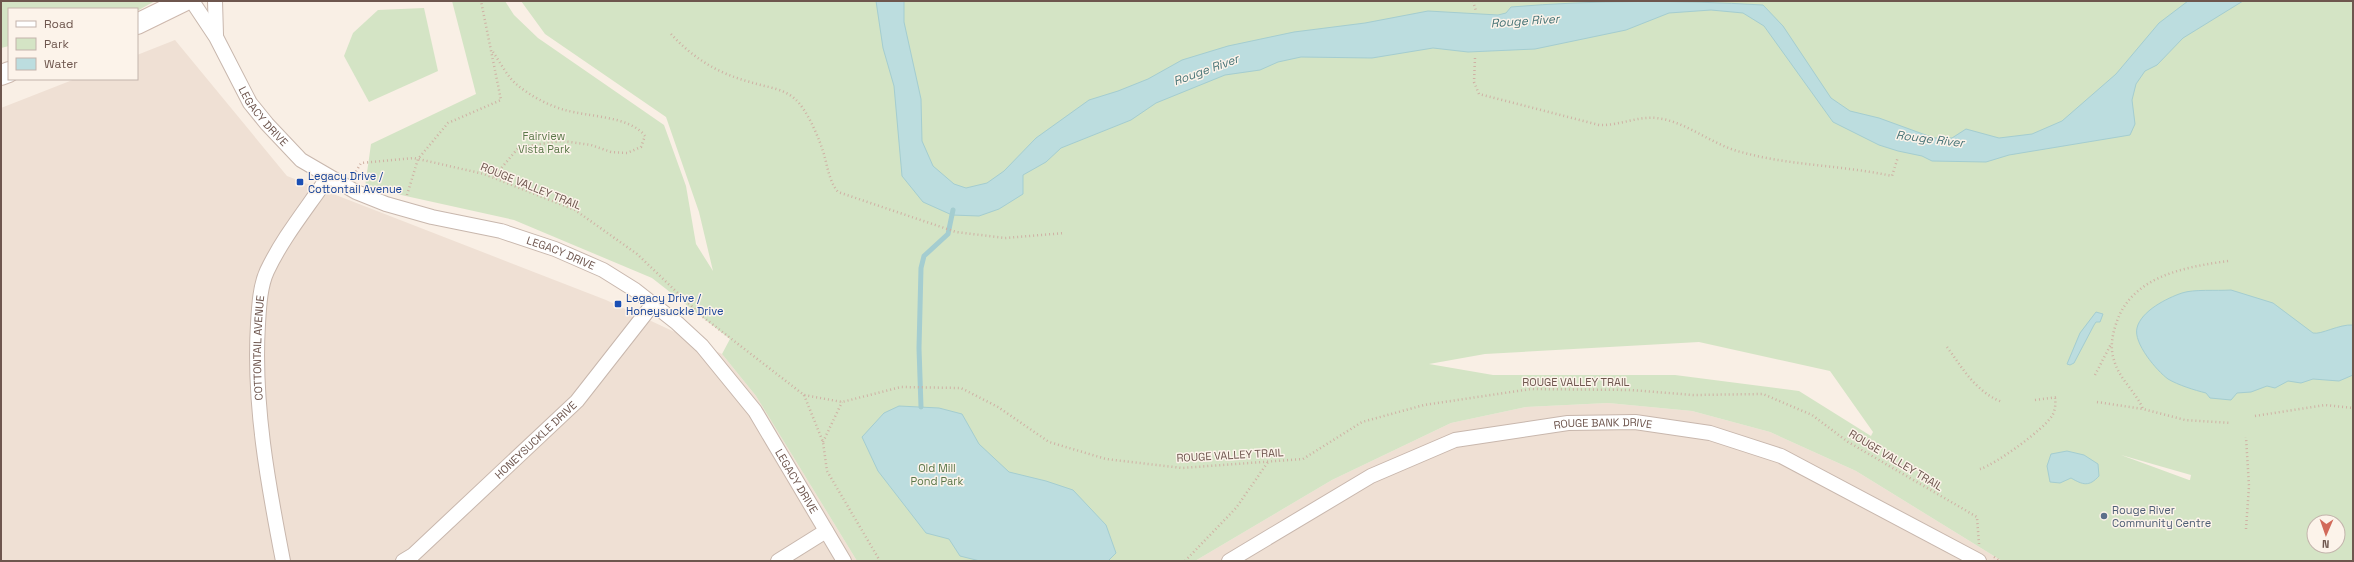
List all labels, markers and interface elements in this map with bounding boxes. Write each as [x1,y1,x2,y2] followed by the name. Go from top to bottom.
[8,8,138,80] legend
[1490,11,1561,31] water label: Rouge River
[44,16,73,32] text: Road
[44,36,69,52] text: Park
[1171,50,1242,89] water label: Rouge River
[44,56,78,72] text: Water
[236,84,291,149] street label: LEGACY DRIVE
[1895,127,1966,151] water label: Rouge River
[518,129,570,156] park label: Fairview Vista Park
[479,159,583,213] street label: ROUGE VALLEY TRAIL
[308,169,402,196] place label: Legacy Drive / Cottontail Avenue
[295,177,305,187] marker: Legacy Drive / Cottontail Avenue
[525,233,597,273] street label: LEGACY DRIVE
[626,291,723,318] place label: Legacy Drive / Honeysuckle Drive
[250,295,267,401] street label: COTTONTAIL AVENUE
[613,299,623,309] marker: Legacy Drive / Honeysuckle Drive
[1522,375,1630,389] street label: ROUGE VALLEY TRAIL
[492,398,580,482] street label: HONEYSUCKLE DRIVE
[1553,415,1653,432] street label: ROUGE BANK DRIVE
[1846,426,1946,494] street label: ROUGE VALLEY TRAIL
[1176,445,1284,465] street label: ROUGE VALLEY TRAIL
[772,446,821,516] street label: LEGACY DRIVE
[911,461,963,488] park label: Old Mill Pond Park
[2112,503,2211,530] place label: Rouge River Community Centre
[2099,511,2109,521] marker: Rouge River Community Centre
[2306,514,2346,554] north arrow
[2322,537,2330,551] text: N

